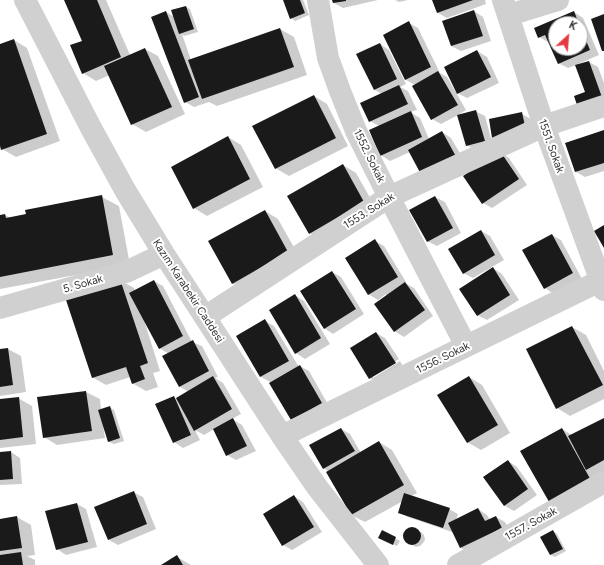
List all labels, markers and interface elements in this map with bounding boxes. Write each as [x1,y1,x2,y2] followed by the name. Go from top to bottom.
[548,16,588,56] north arrow
[567,18,579,33] text: K
[535,117,567,175] street label: 1551. Sokak
[350,127,388,185] street label: 1552. Sokak
[341,190,397,232] street label: 1553. Sokak
[150,237,226,345] street label: Kazım Karabekir Caddesi
[62,272,104,296] street label: 5. Sokak
[414,339,472,377] street label: 1556. Sokak
[503,504,559,544] street label: 1557. Sokak

